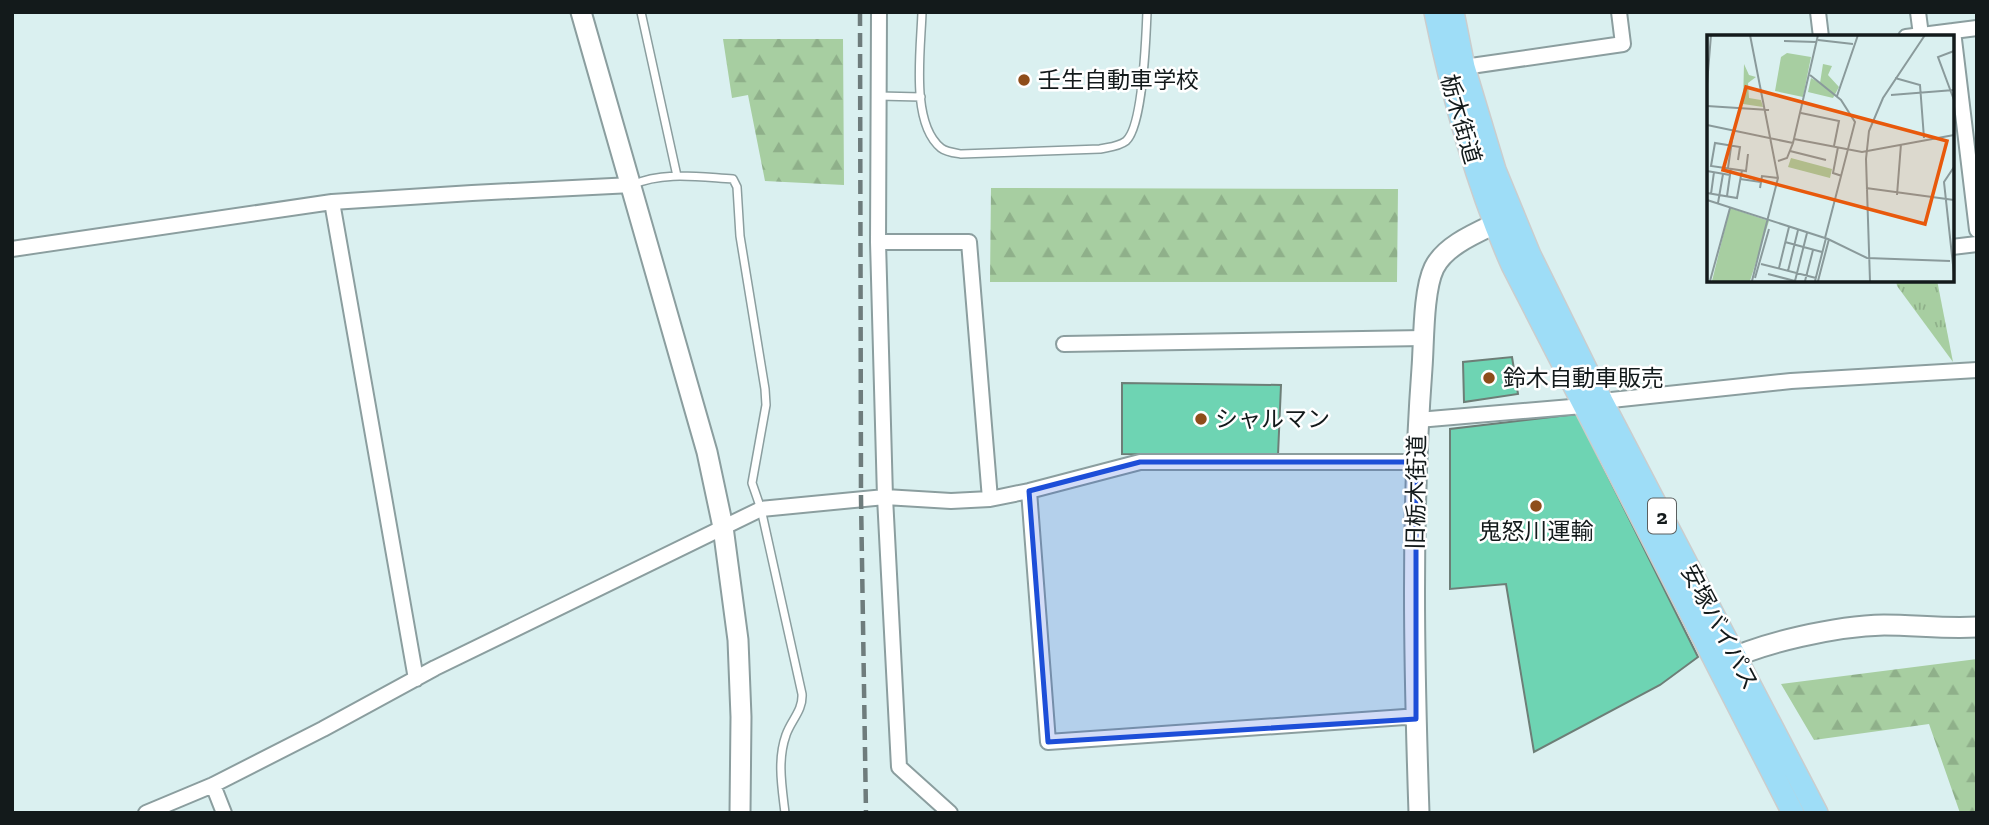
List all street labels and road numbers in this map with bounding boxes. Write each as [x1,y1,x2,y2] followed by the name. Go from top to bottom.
[1435,71,1487,167] street label: 栃木街道
[1401,434,1431,550] street label: 旧栃木街道
[1648,498,1676,534] road number: 2
[1675,560,1765,694] street label: 安塚バイパス

